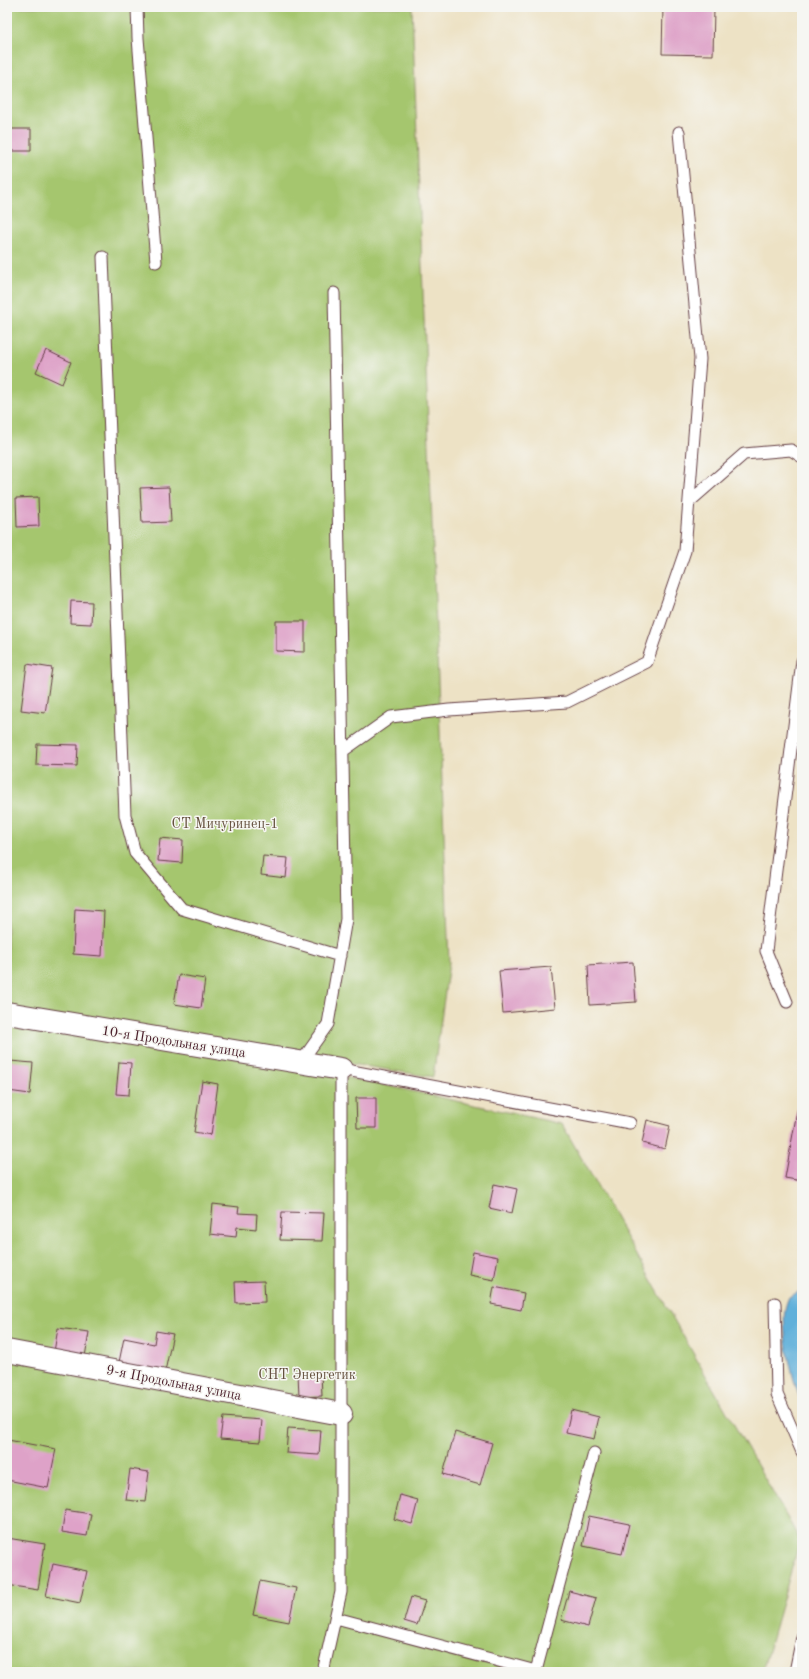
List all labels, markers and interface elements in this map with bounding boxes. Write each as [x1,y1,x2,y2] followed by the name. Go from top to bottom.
[172,817,278,831] park label: СТ Мичуринец-1
[101,1024,247,1060] street label: 10-я Продольная улица
[105,1363,243,1403] street label: 9-я Продольная улица
[258,1368,356,1382] park label: СНТ Энергетик

